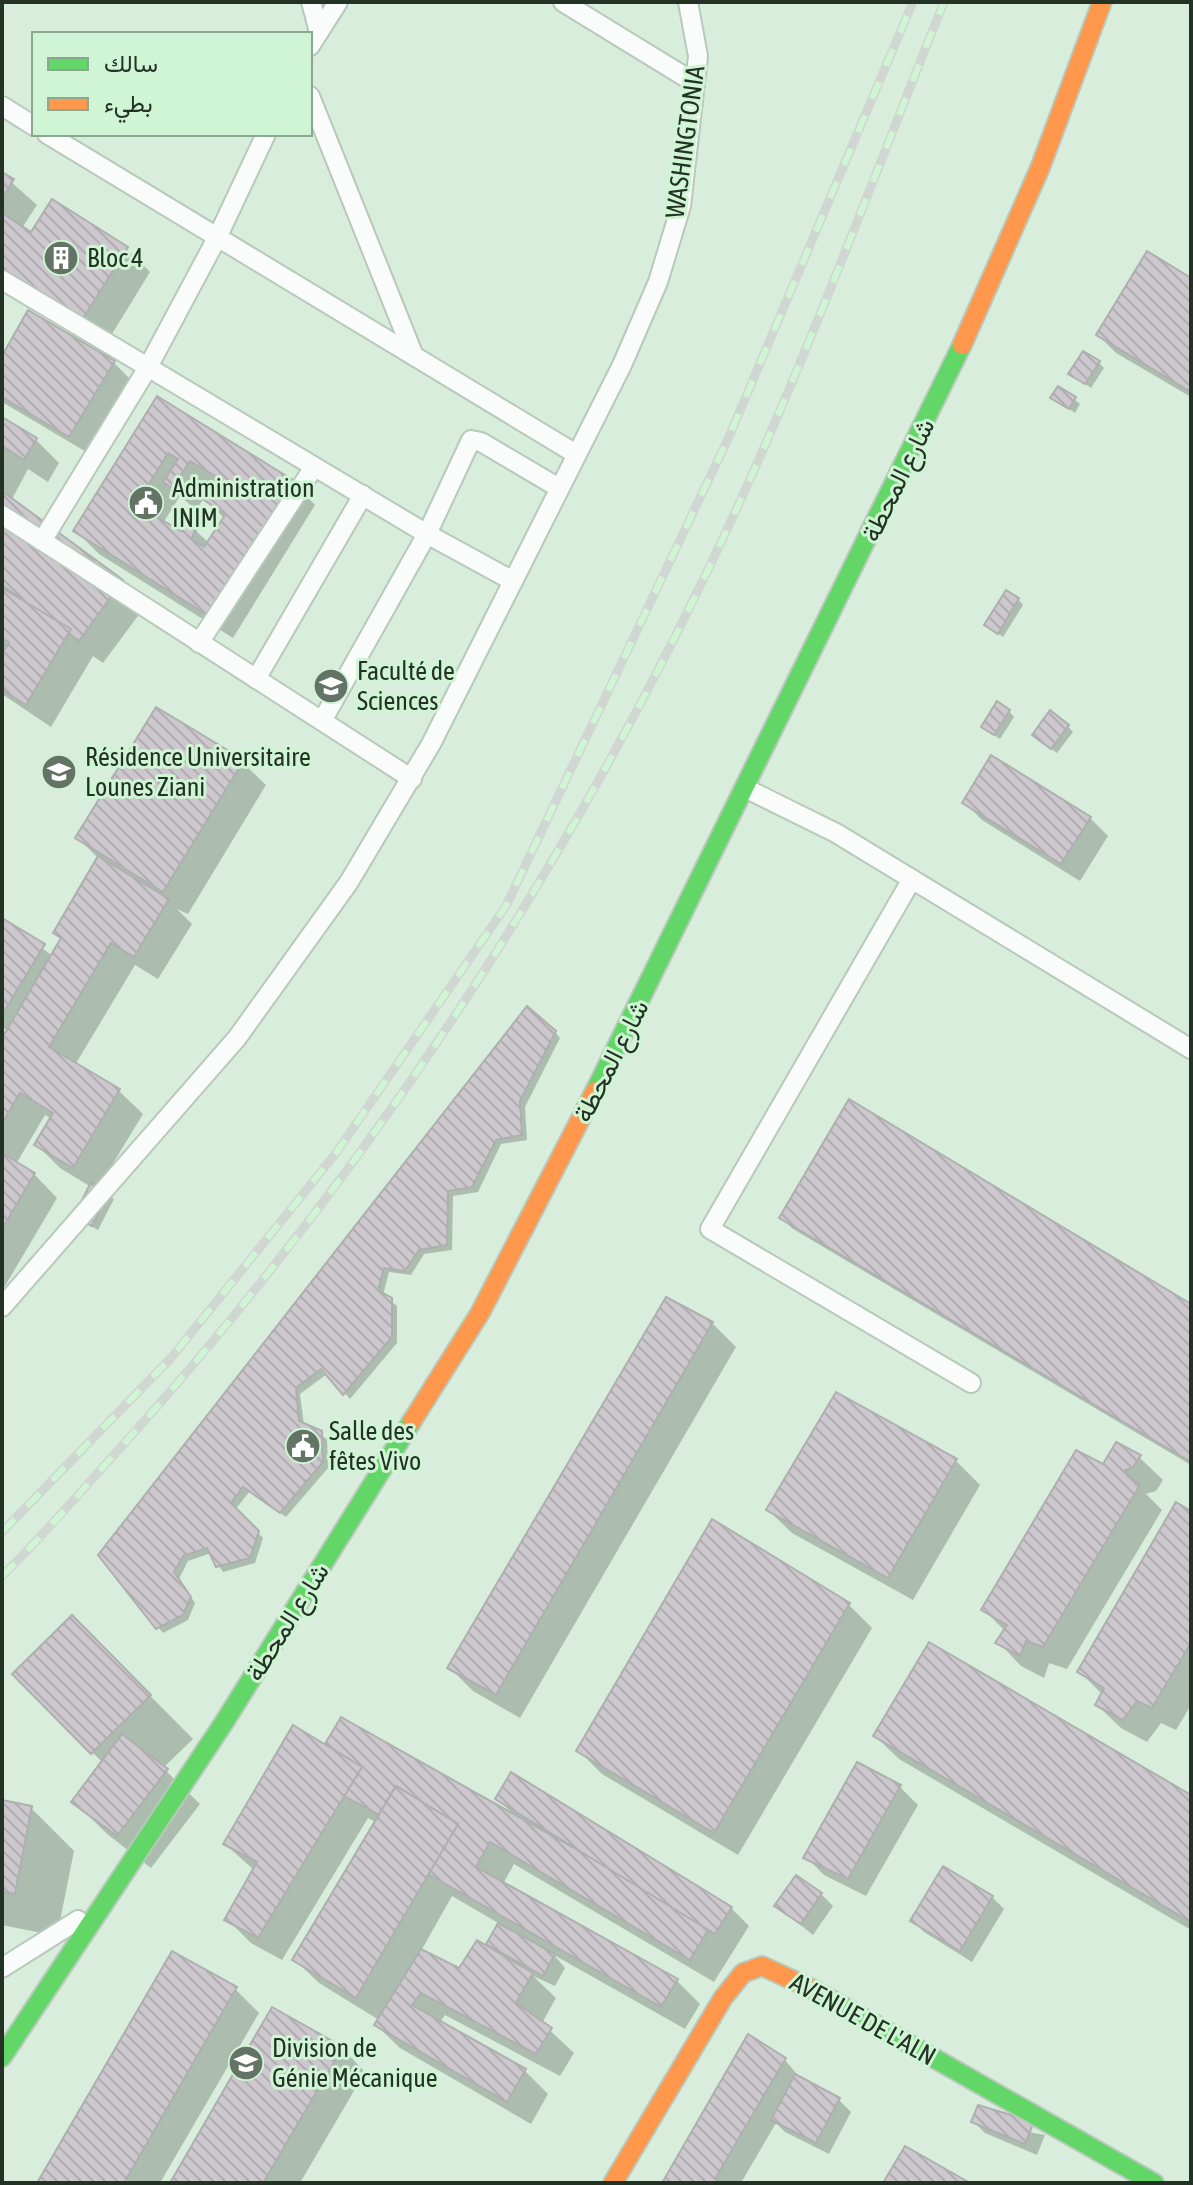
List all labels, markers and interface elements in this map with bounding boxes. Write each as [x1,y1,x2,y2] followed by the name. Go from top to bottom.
[32,32,312,136] legend
[104,50,158,77] text: سالك
[659,64,711,220] street label: WASHINGTONIA
[104,90,153,123] text: بطيء
[42,239,80,277] building icon: Bloc 4
[87,243,144,273] place label: Bloc 4
[855,414,943,548] street label: شارع المحطة
[172,473,315,533] place label: Administration INIM
[127,484,165,522] public building icon: Administration INIM
[357,656,455,716] place label: Faculté de Sciences
[312,667,350,705] school or university icon: Faculté de Sciences
[85,742,311,802] place label: Résidence Universitaire Lounes Ziani
[40,753,78,791] school or university icon: Résidence Universitaire Lounes Ziani
[567,995,657,1128] street label: شارع المحطة
[329,1416,421,1476] place label: Salle des fêtes Vivo
[284,1427,322,1465] public building icon: Salle des fêtes Vivo
[239,1558,338,1688] street label: شارع المحطة
[785,1967,941,2071] street label: AVENUE DE L'ALN
[272,2033,438,2093] place label: Division de Génie Mécanique
[227,2044,265,2082] school or university icon: Division de Génie Mécanique

